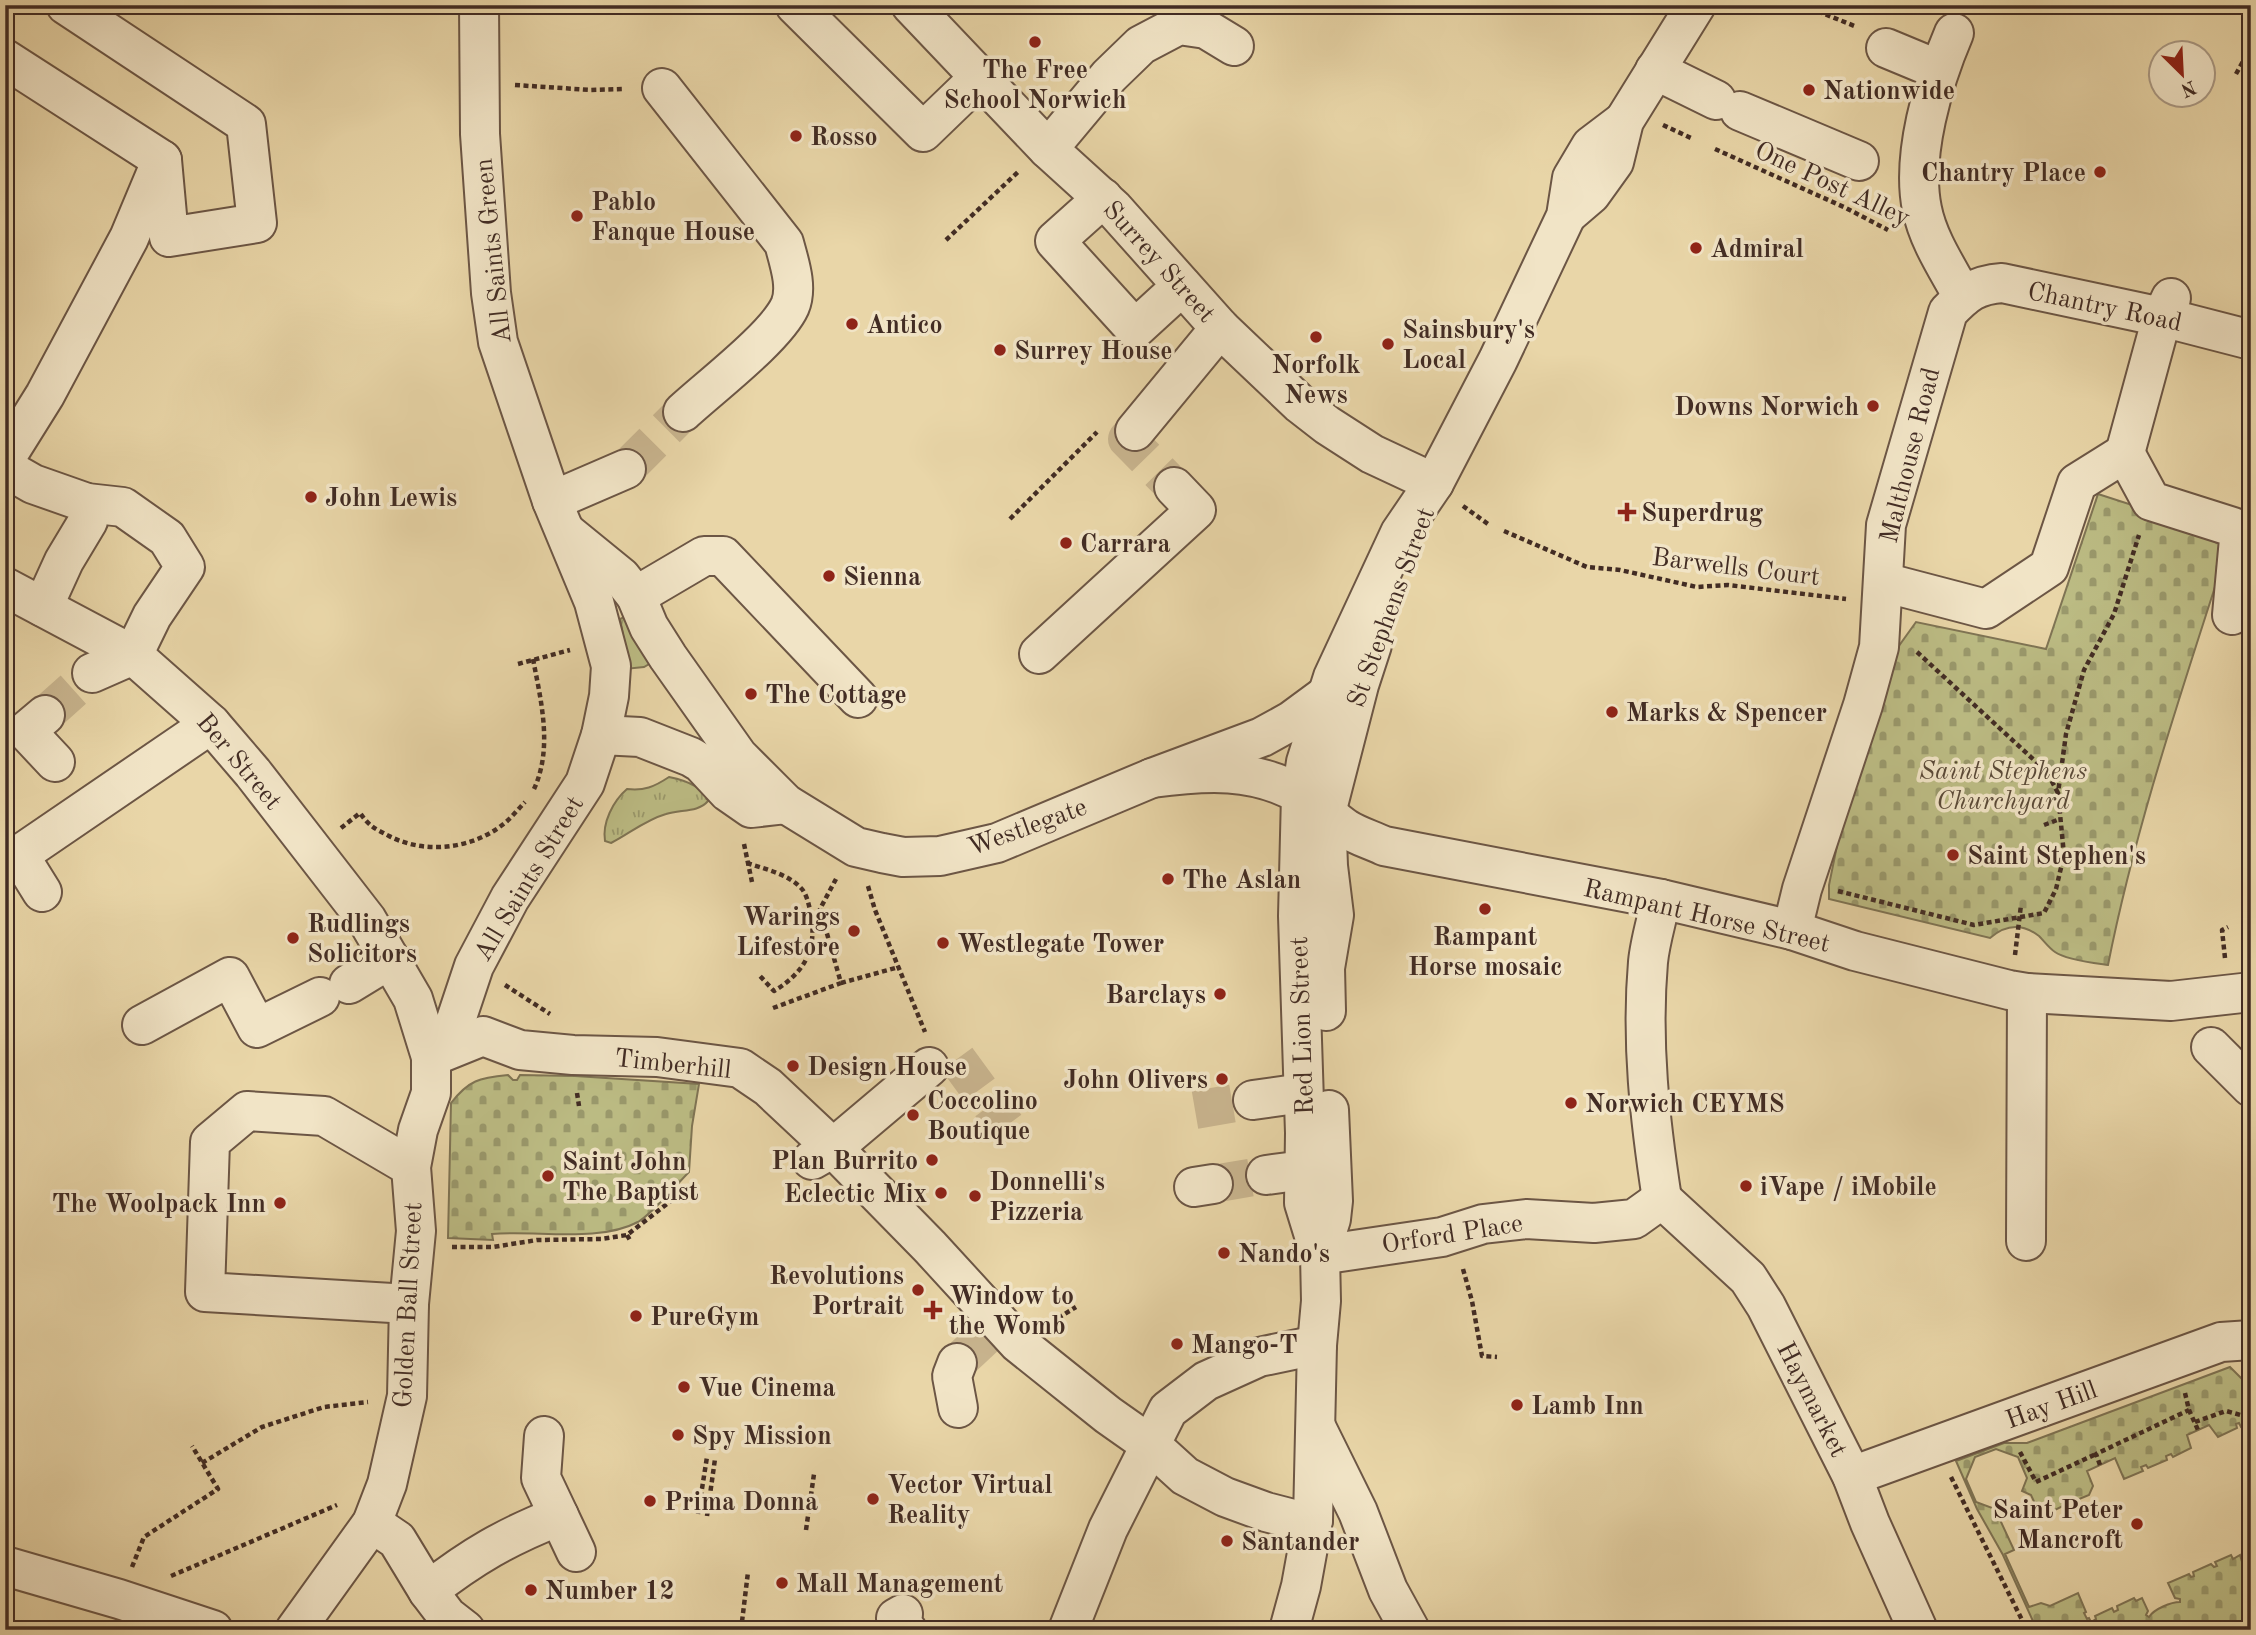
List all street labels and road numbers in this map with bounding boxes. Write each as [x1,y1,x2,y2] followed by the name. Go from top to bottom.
[1751,138,1914,232] street label: One Post Alley
[471,157,517,345] street label: All Saints Green
[1098,197,1219,328] street label: Surrey Street
[2025,279,2184,337] street label: Chantry Road
[1877,365,1945,546] street label: Malthouse Road
[1344,504,1440,711] street label: St Stephens Street
[1650,545,1821,591] street label: Barwells Court
[191,709,286,815] street label: Ber Street
[470,792,589,966] street label: All Saints Street
[965,794,1091,861] street label: Westlegate
[1581,876,1832,958] street label: Rampant Horse Street
[1287,936,1319,1116] street label: Red Lion Street
[613,1046,733,1084] street label: Timberhill
[391,1201,427,1409] street label: Golden Ball Street
[1380,1211,1525,1259] street label: Orford Place
[1771,1338,1851,1462] street label: Haymarket
[2002,1377,2101,1434] street label: Hay Hill

